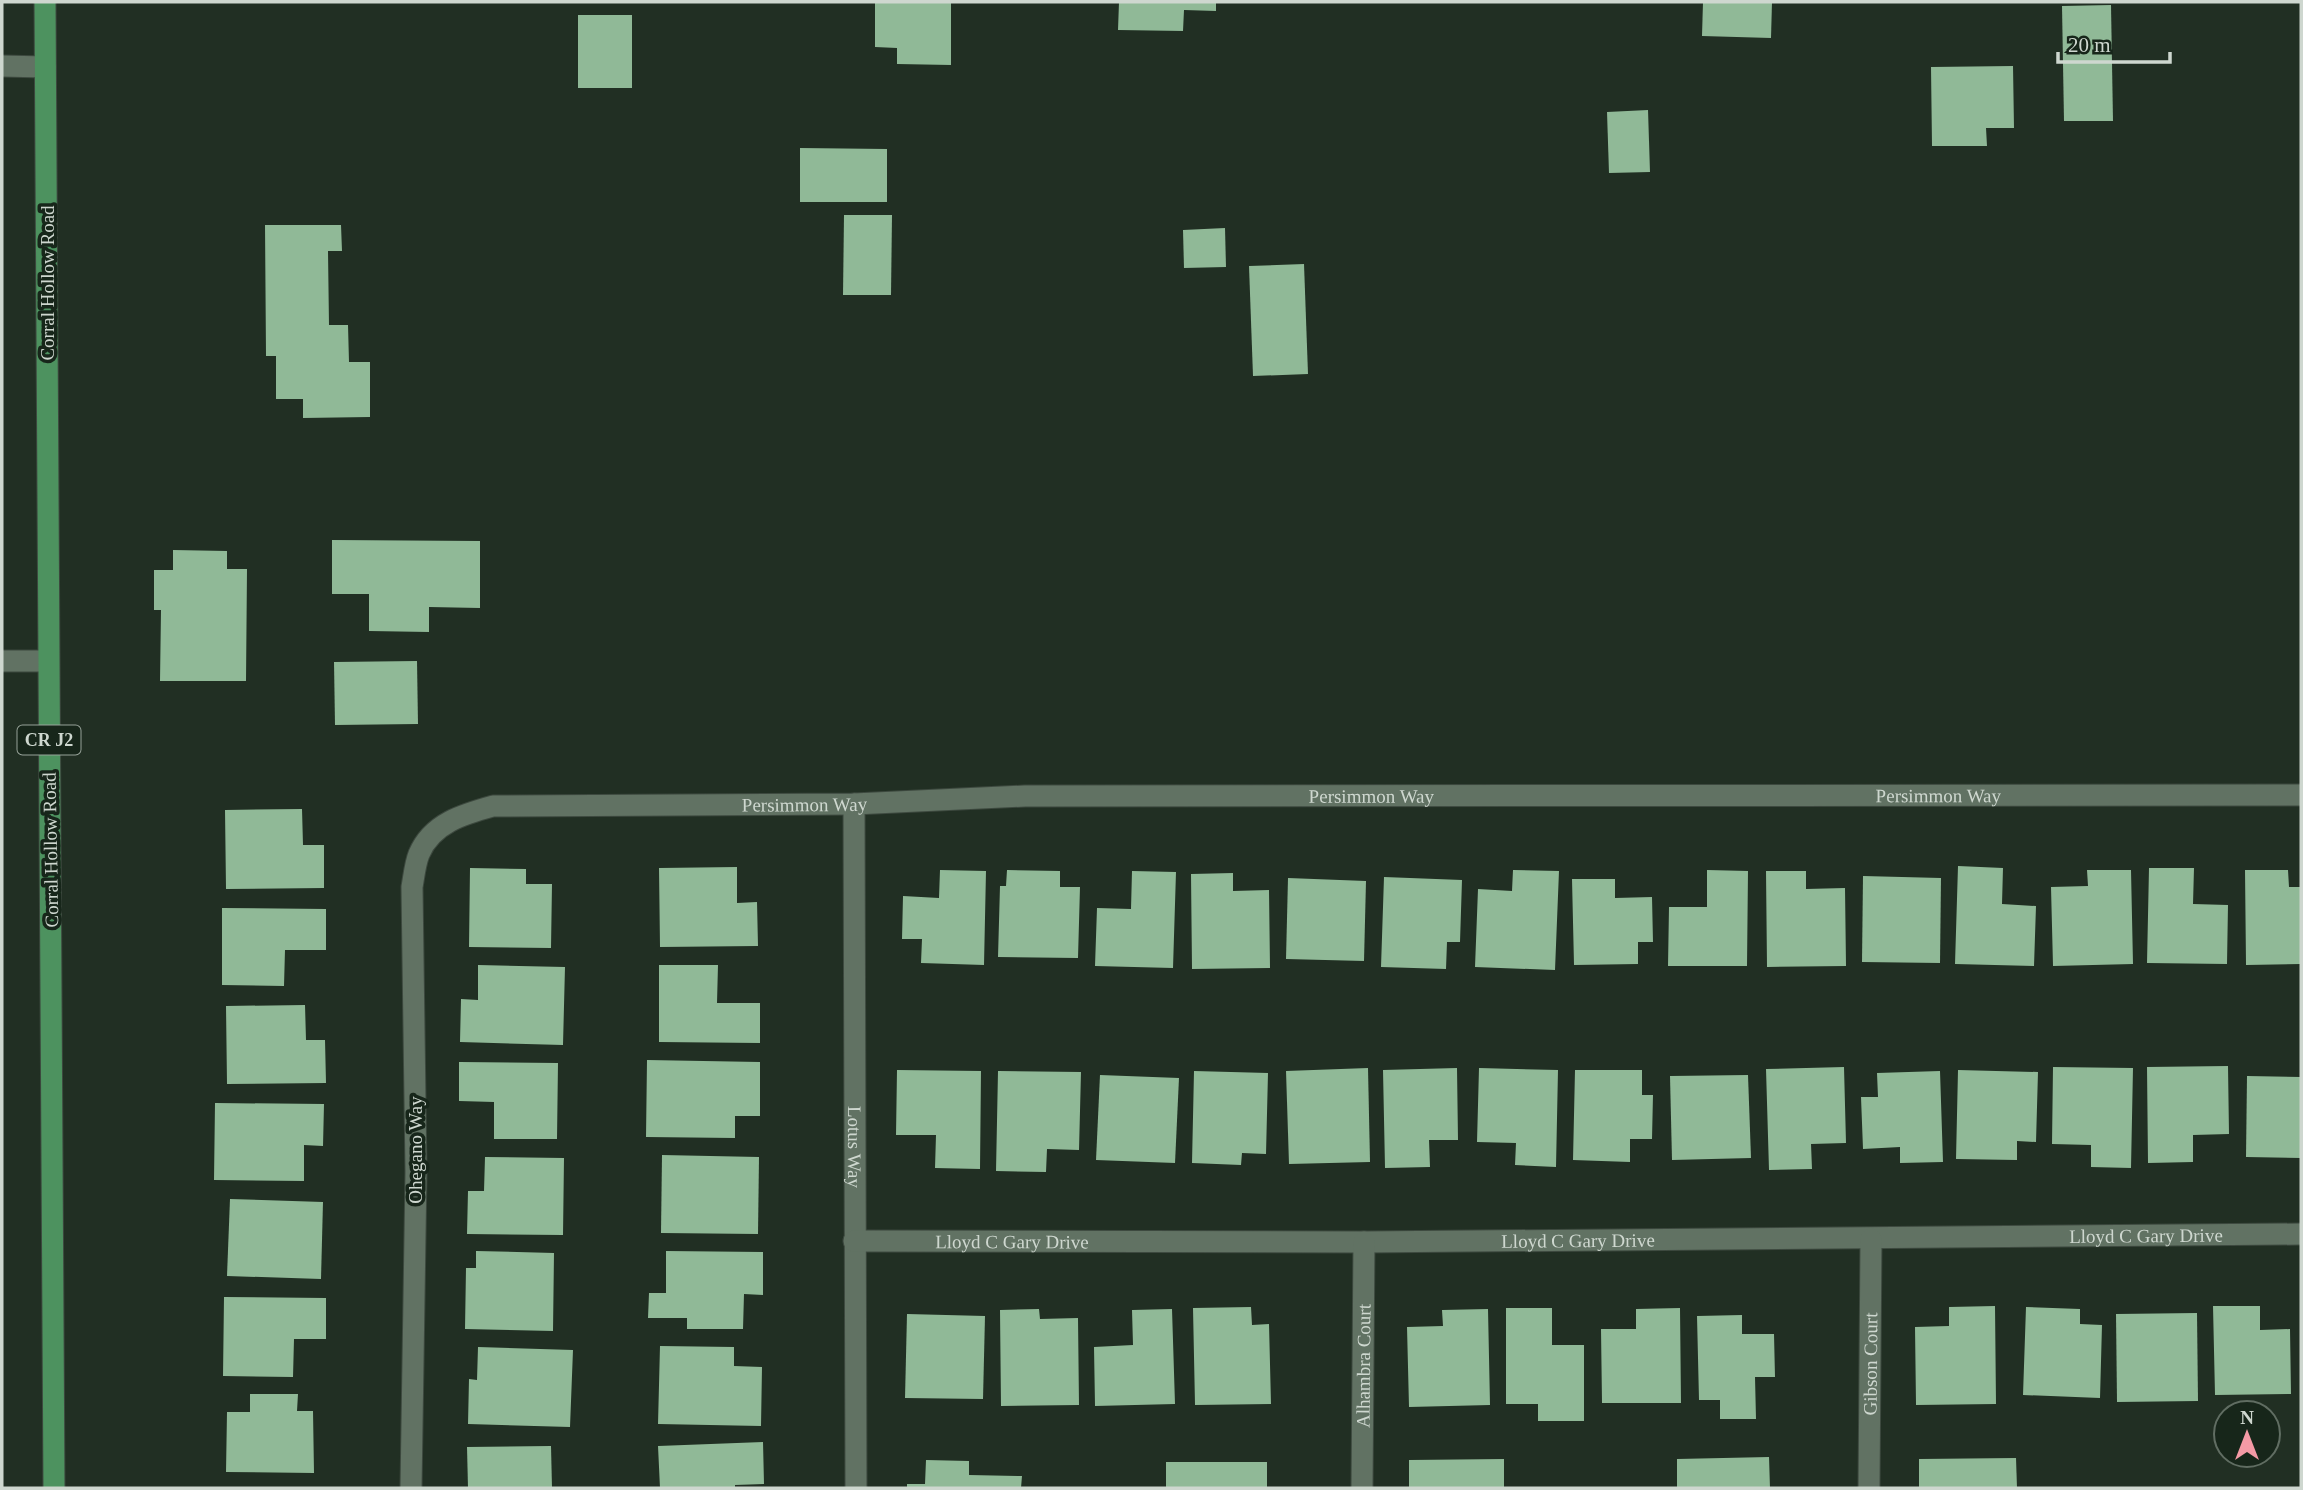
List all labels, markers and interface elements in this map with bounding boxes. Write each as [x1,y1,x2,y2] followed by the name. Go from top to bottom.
[2058,21,2170,65] scale bar
[2068,33,2111,57] text: 20 m
[37,205,58,361] street label: Corral Hollow Road
[18,726,80,754] road number: CR J2
[39,772,62,928] street label: Corral Hollow Road
[1876,785,2002,806] street label: Persimmon Way
[1309,786,1435,807] street label: Persimmon Way
[742,793,868,816] street label: Persimmon Way
[405,1096,426,1204] street label: Ohegano Way
[844,1106,865,1189] street label: Lotus Way
[2069,1225,2223,1247] street label: Lloyd C Gary Drive
[1501,1230,1655,1252] street label: Lloyd C Gary Drive
[935,1231,1089,1252] street label: Lloyd C Gary Drive
[1352,1303,1375,1428] street label: Alhambra Court
[1860,1312,1881,1416] street label: Gibson Court
[2212,1399,2282,1469] north arrow
[2240,1407,2254,1428] text: N

